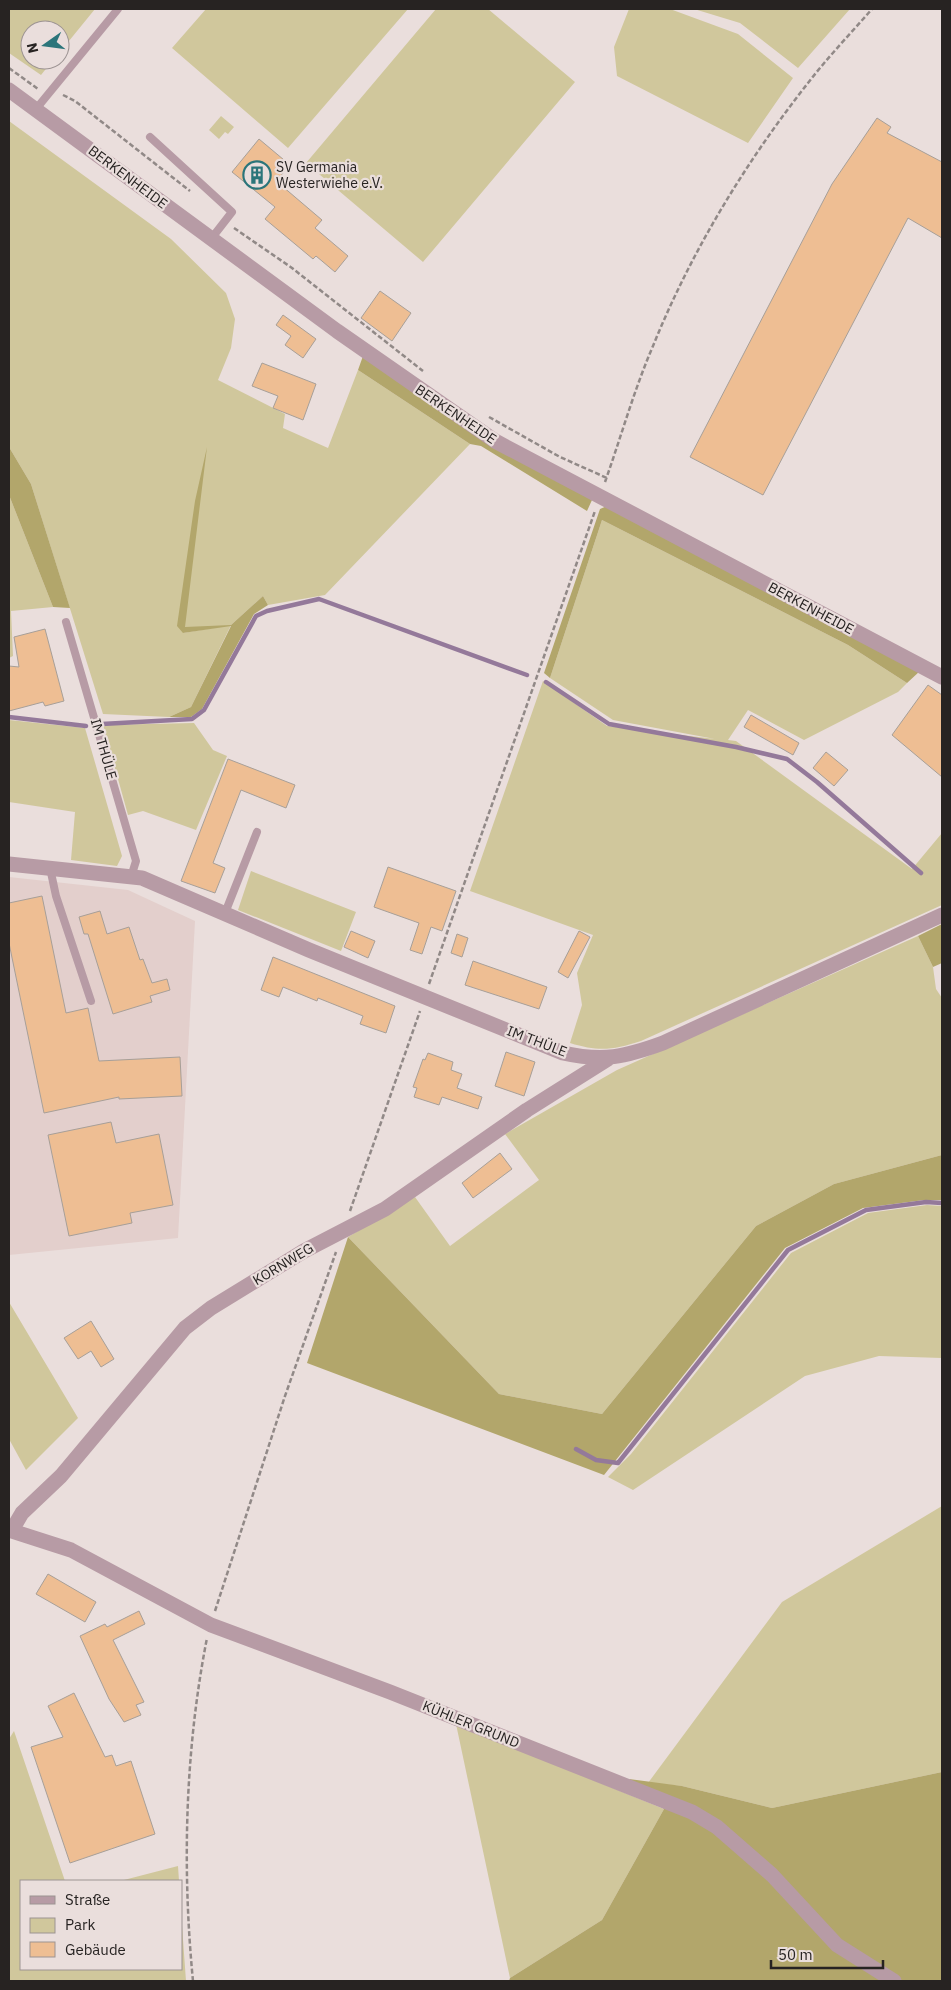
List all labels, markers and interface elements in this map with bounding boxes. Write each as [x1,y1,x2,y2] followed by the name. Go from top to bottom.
[20,20,70,70] north arrow
[22,41,42,55] text: N
[85,141,171,213] street label: BERKENHEIDE
[276,158,383,192] place label: SV Germania Westerwiehe e.V.
[242,160,272,190] building icon: SV Germania Westerwiehe e.V.
[412,380,500,448] street label: BERKENHEIDE
[765,578,857,638] street label: BERKENHEIDE
[87,716,121,782] street label: IM THÜLE
[504,1021,570,1061] street label: IM THÜLE
[249,1239,317,1289] street label: KORNWEG
[420,1696,522,1752] street label: KÜHLER GRUND
[20,1880,182,1970] legend
[65,1890,110,1909] text: Straße
[65,1915,95,1934] text: Park
[771,1938,884,1970] scale bar
[65,1940,126,1959] text: Gebäude
[778,1945,813,1964] text: 50 m

